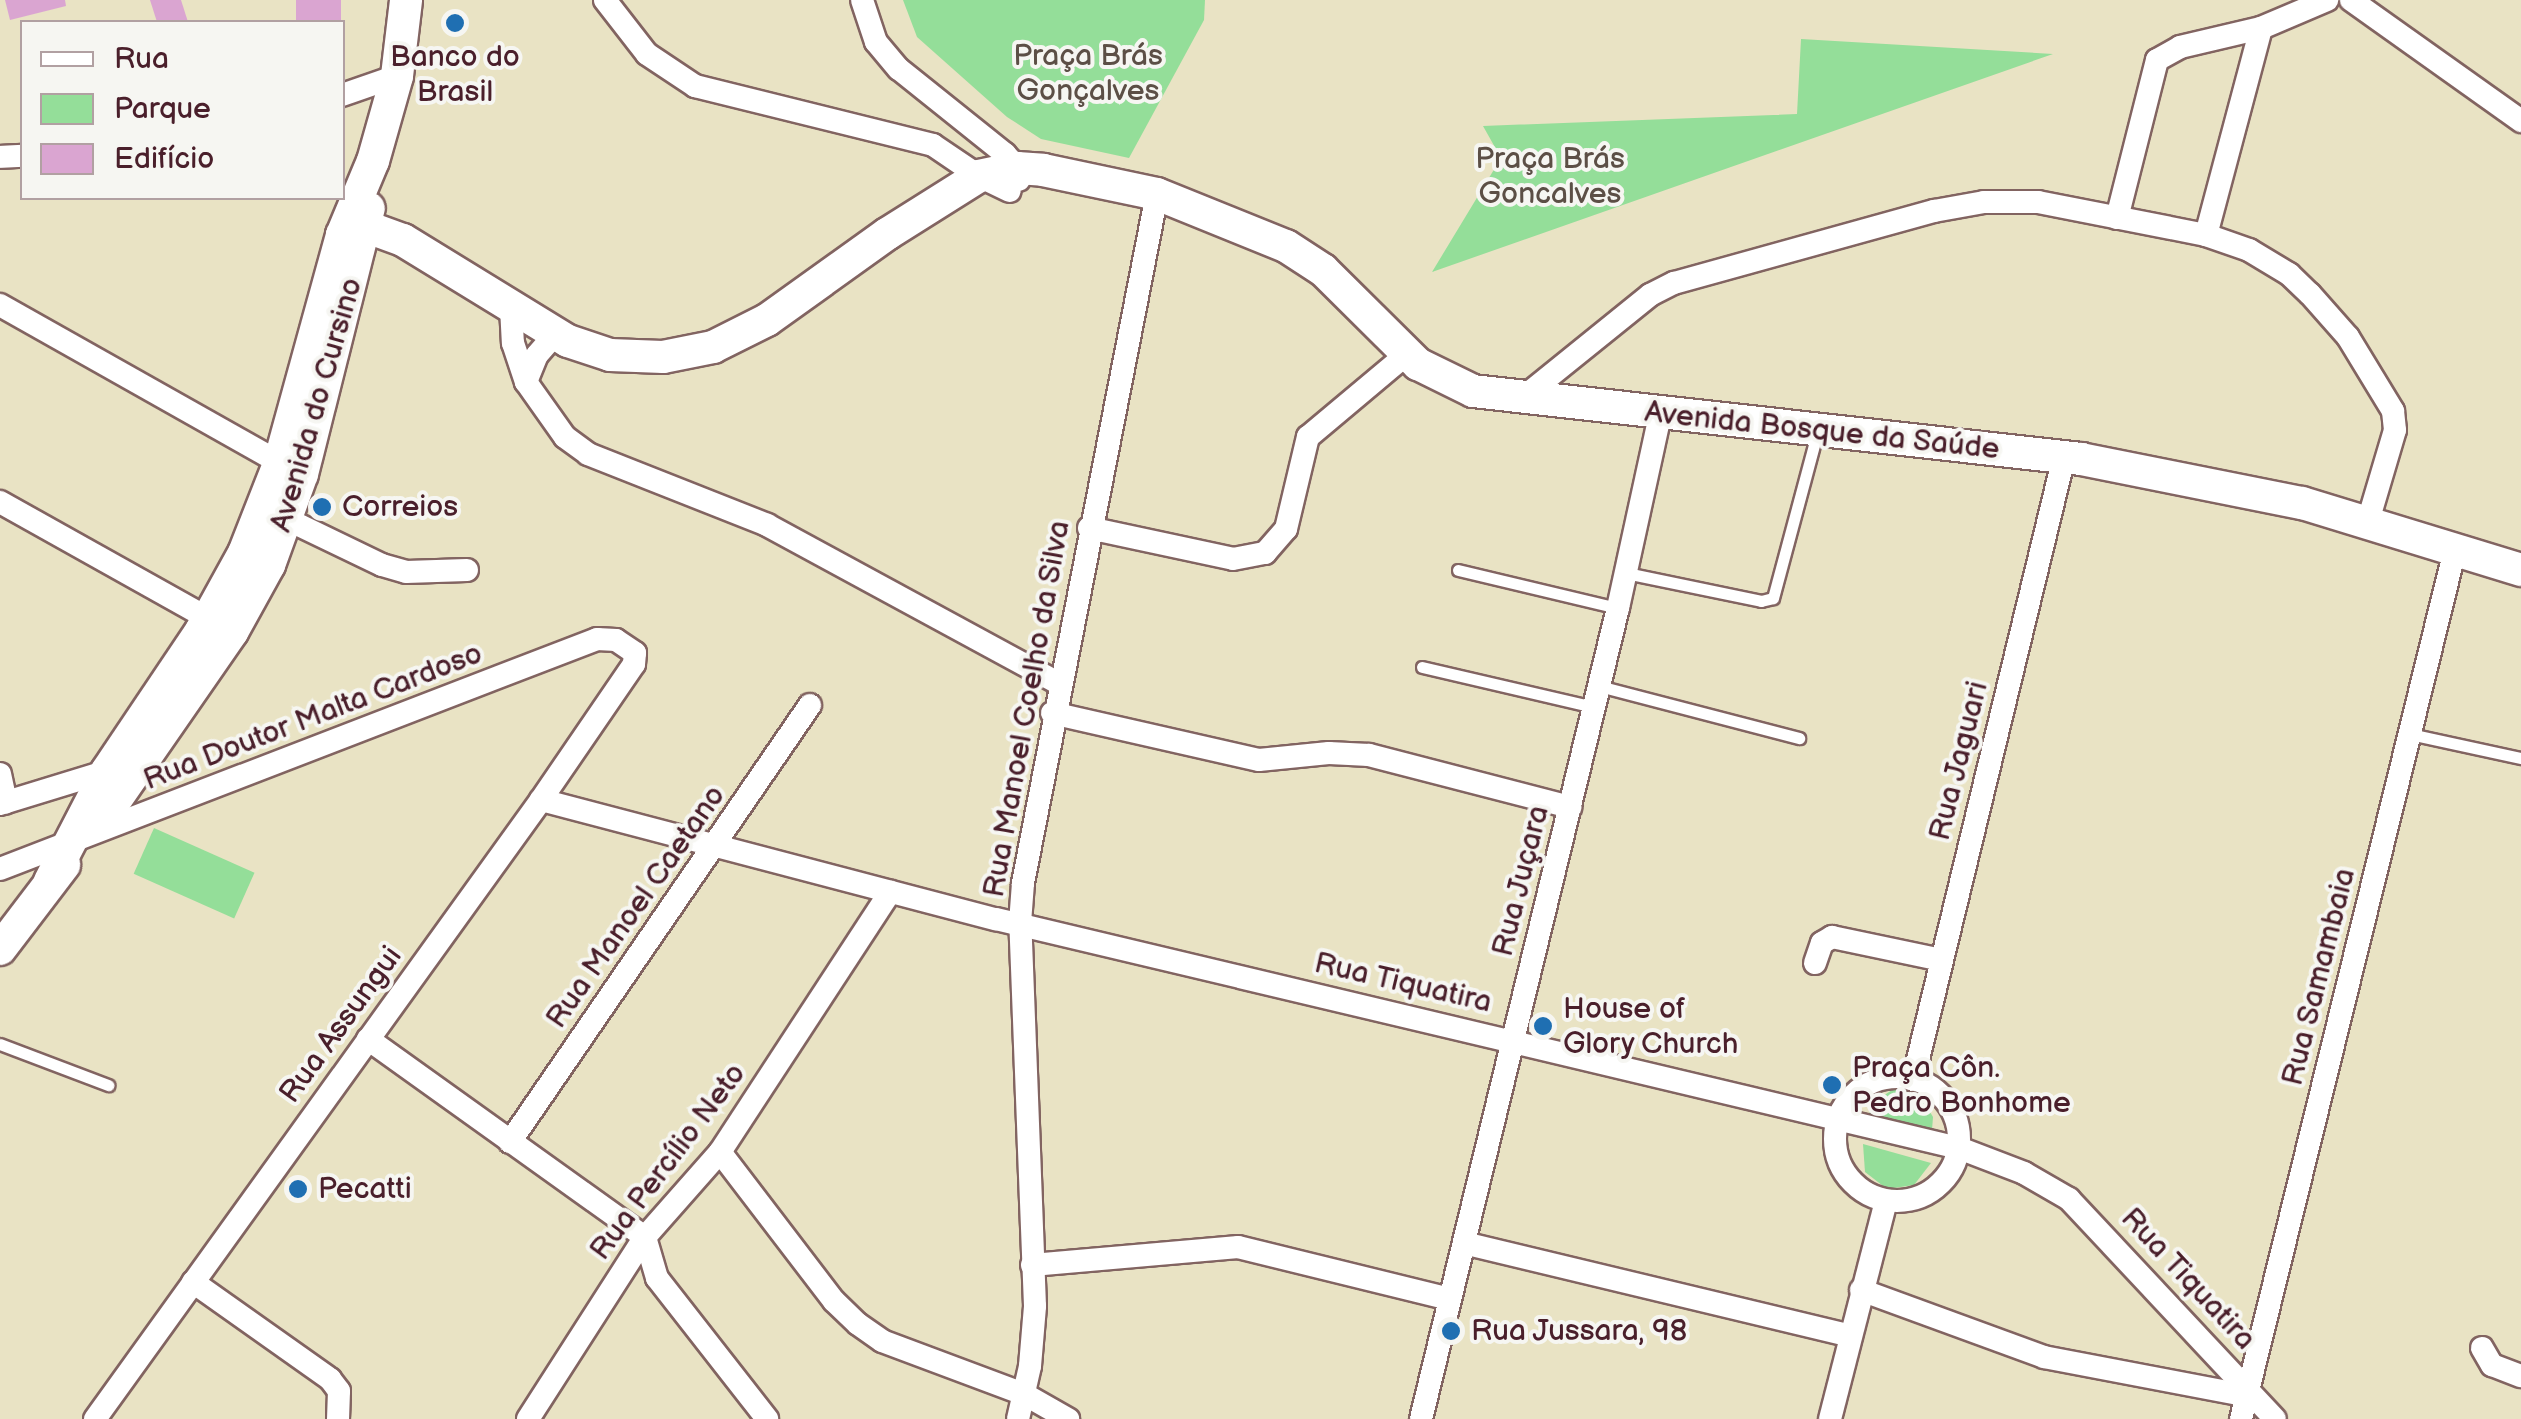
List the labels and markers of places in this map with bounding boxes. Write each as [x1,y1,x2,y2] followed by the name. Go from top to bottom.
[444,12,466,34] marker: Banco do Brasil
[390,39,520,110] place label: Banco do Brasil
[342,489,458,525] place label: Correios
[311,496,333,518] marker: Correios
[1563,991,1740,1062] place label: House of Glory Church
[1532,1015,1554,1037] marker: House of Glory Church
[1852,1050,2071,1120] place label: Praça Côn. Pedro Bonhome
[1821,1074,1843,1096] marker: Praça Côn. Pedro Bonhome
[318,1171,412,1207] place label: Pecatti
[287,1178,309,1200] marker: Pecatti
[1471,1313,1689,1349] place label: Rua Jussara, 98
[1440,1320,1462,1342] marker: Rua Jussara, 98

